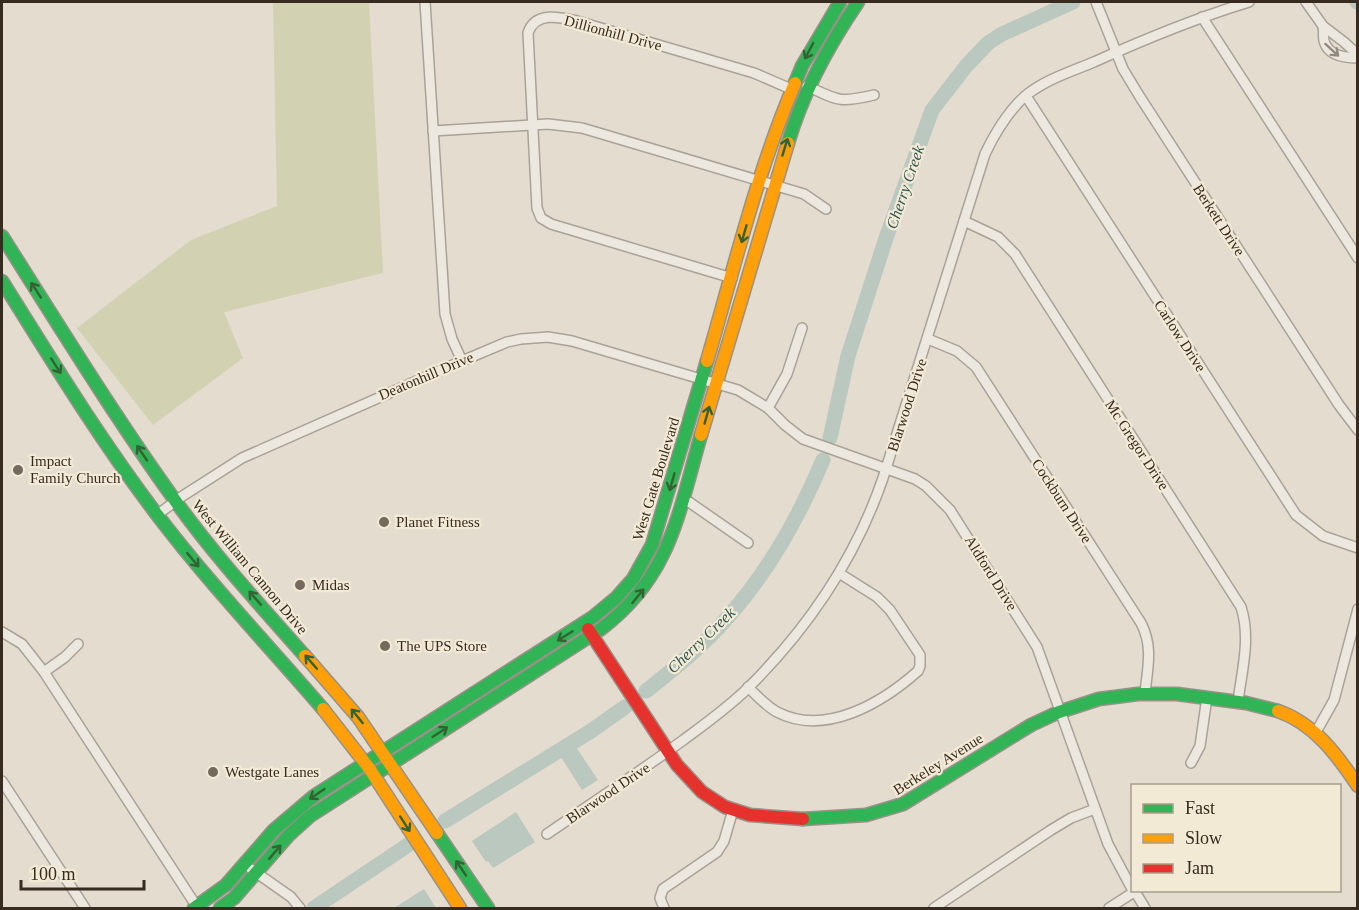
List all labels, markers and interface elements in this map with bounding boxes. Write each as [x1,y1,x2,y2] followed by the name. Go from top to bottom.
[562,12,664,54] street label: Dillionhill Drive
[803,42,815,59] one-way arrow
[1325,43,1340,57] one-way arrow
[781,138,792,157] one-way arrow
[883,142,928,231] water label: Cherry Creek
[1190,181,1248,259] street label: Berkett Drive
[738,225,749,244] one-way arrow
[29,282,41,299] one-way arrow
[1151,297,1209,375] street label: Carlow Drive
[376,349,476,403] street label: Deatonhill Drive
[884,356,930,454] street label: Blarwood Drive
[50,357,62,374] one-way arrow
[1102,397,1172,493] street label: Mc Gregor Drive
[701,406,713,425] one-way arrow
[630,415,682,543] street label: West Gate Boulevard
[136,445,148,462] one-way arrow
[30,453,121,486] place label: Impact Family Church
[1029,456,1095,546] street label: Cockburn Drive
[11,463,25,477] marker: Impact Family Church
[666,472,677,491] one-way arrow
[189,497,311,638] street label: West William Cannon Drive
[396,514,480,530] place label: Planet Fitness
[377,515,391,529] marker: Planet Fitness
[962,533,1021,614] street label: Aldford Drive
[186,552,200,567] one-way arrow
[312,577,350,593] place label: Midas
[293,578,307,592] marker: Midas
[632,588,645,604] one-way arrow
[248,590,261,606] one-way arrow
[664,603,740,677] water label: Cherry Creek
[557,630,574,642] one-way arrow
[397,638,487,654] place label: The UPS Store
[378,639,392,653] marker: The UPS Store
[304,654,317,670] one-way arrow
[350,709,363,725] one-way arrow
[431,726,448,738] one-way arrow
[890,730,986,798] street label: Berkeley Avenue
[563,759,653,827] street label: Blarwood Drive
[225,764,319,780] place label: Westgate Lanes
[206,765,220,779] marker: Westgate Lanes
[1131,784,1341,892] legend
[309,788,326,800] one-way arrow
[1185,798,1215,818] text: Fast
[399,816,411,832] one-way arrow
[1185,828,1222,848] text: Slow
[268,845,282,860] one-way arrow
[21,853,144,891] scale bar
[1185,858,1214,878] text: Jam
[454,859,467,876] one-way arrow
[30,864,76,884] text: 100 m

